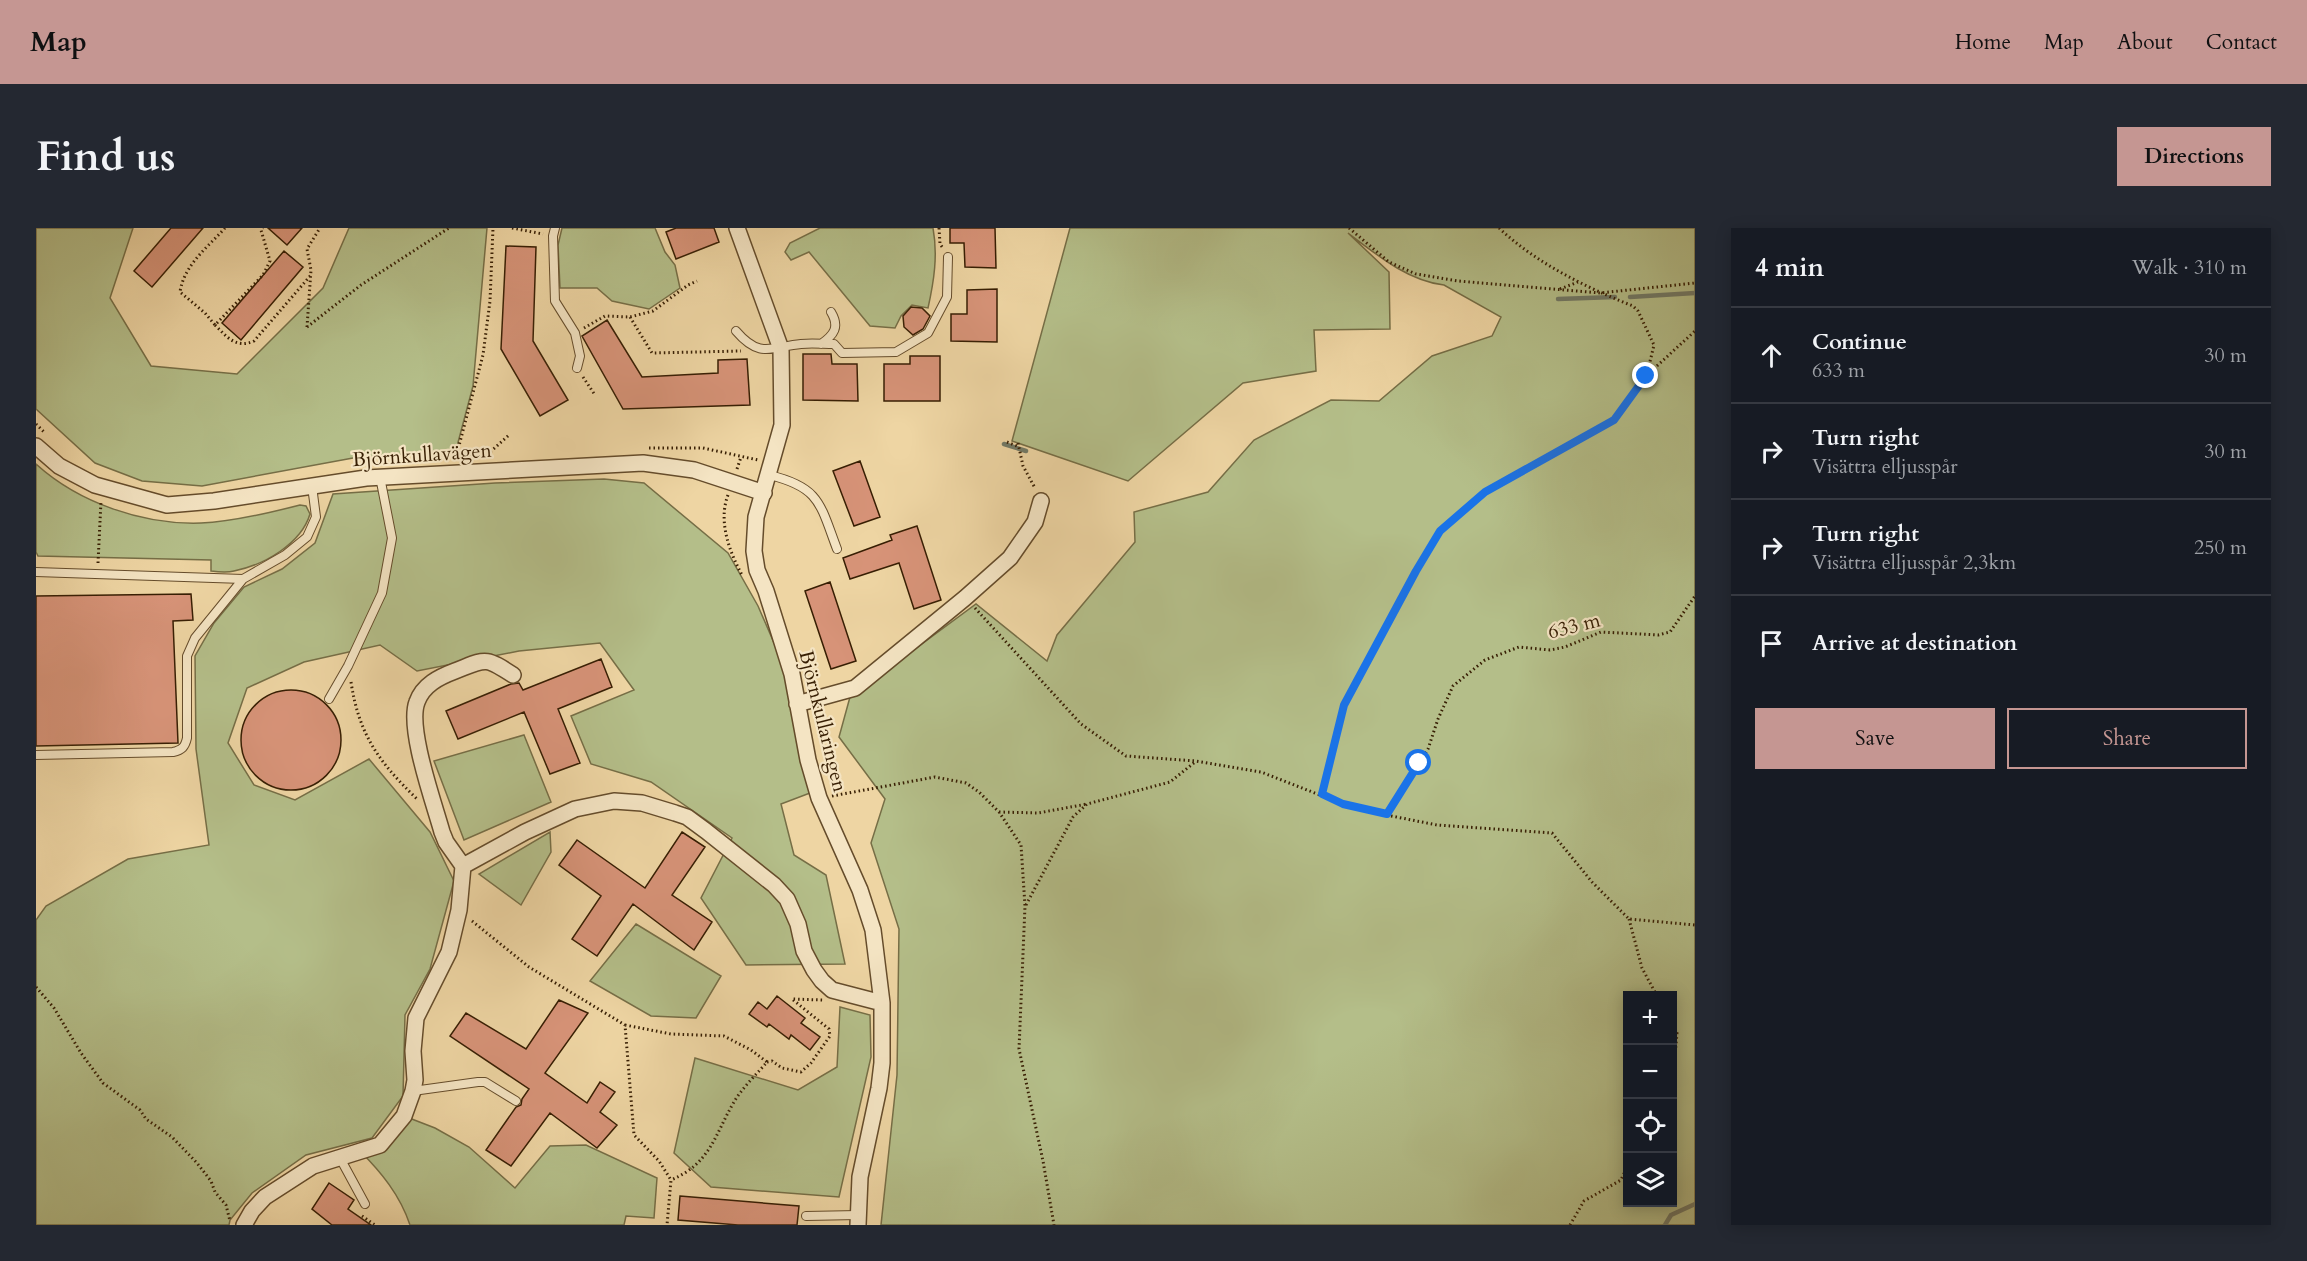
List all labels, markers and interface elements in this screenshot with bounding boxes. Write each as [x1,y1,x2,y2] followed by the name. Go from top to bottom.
[30,23,87,61] text: Map
[1955,28,2011,57] text: Home
[2044,28,2084,57] text: Map
[2117,28,2173,57] text: About
[2206,28,2277,57] text: Contact
[2117,127,2271,186] button: Directions
[36,128,176,185] text: Find us
[1755,250,1824,285] text: 4 min
[2132,254,2247,281] text: Walk · 310 m
[1812,327,1907,357] text: Continue
[1755,339,1788,372] icon: ahead
[2204,342,2247,369] text: 30 m
[1812,357,1865,384] text: 633 m
[1632,362,1658,388] route end
[1812,423,1919,453] text: Turn right
[1755,435,1788,468] icon: right
[351,437,493,473] street label: Björnkullavägen
[2204,438,2247,465] text: 30 m
[1812,453,1958,480] text: Visättra elljusspår
[1812,519,1919,549] text: Turn right
[1755,531,1788,564] icon: right
[2194,534,2247,561] text: 250 m
[1812,549,2016,576] text: Visättra elljusspår 2,3km
[1545,606,1603,646] street label: 633 m
[1755,627,1788,660] icon: arrive
[1812,628,2017,658] text: Arrive at destination
[792,647,854,795] street label: Björnkullaringen
[1755,708,1995,769] button: Save
[2007,708,2247,769] button: Share
[1405,749,1431,775] route start
[1623,991,1677,1207] map controls
[1623,991,1677,1045] button: +
[1623,1045,1677,1099] button: −
[1623,1099,1677,1153] button: locate
[1623,1153,1677,1207] button: layers

